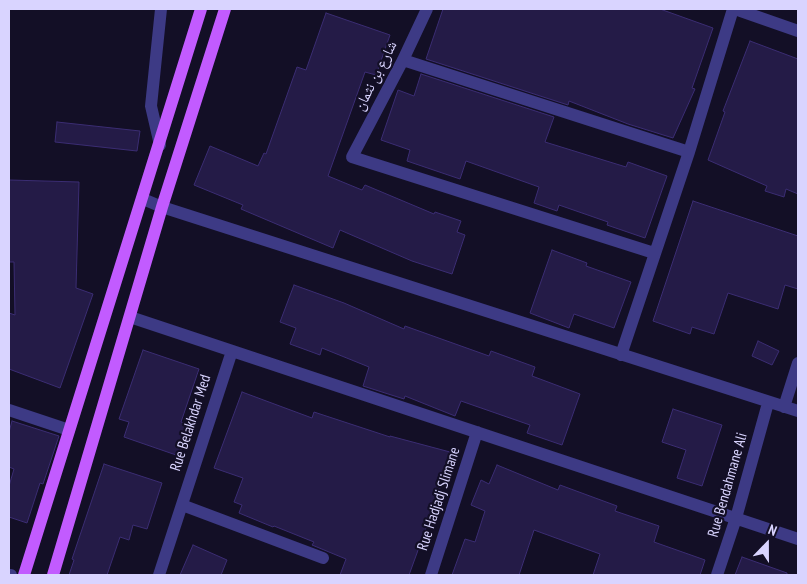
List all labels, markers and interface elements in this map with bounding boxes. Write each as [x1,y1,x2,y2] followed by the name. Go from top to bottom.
[351,38,401,114] street label: شارع بن نثمان
[167,373,215,473] street label: Rue Belakhdar Med
[705,431,751,539] street label: Rue Bendahmane Ali
[414,445,464,553] street label: Rue Hadjadj Slimane
[742,519,792,569] north arrow
[766,520,779,540] text: N

